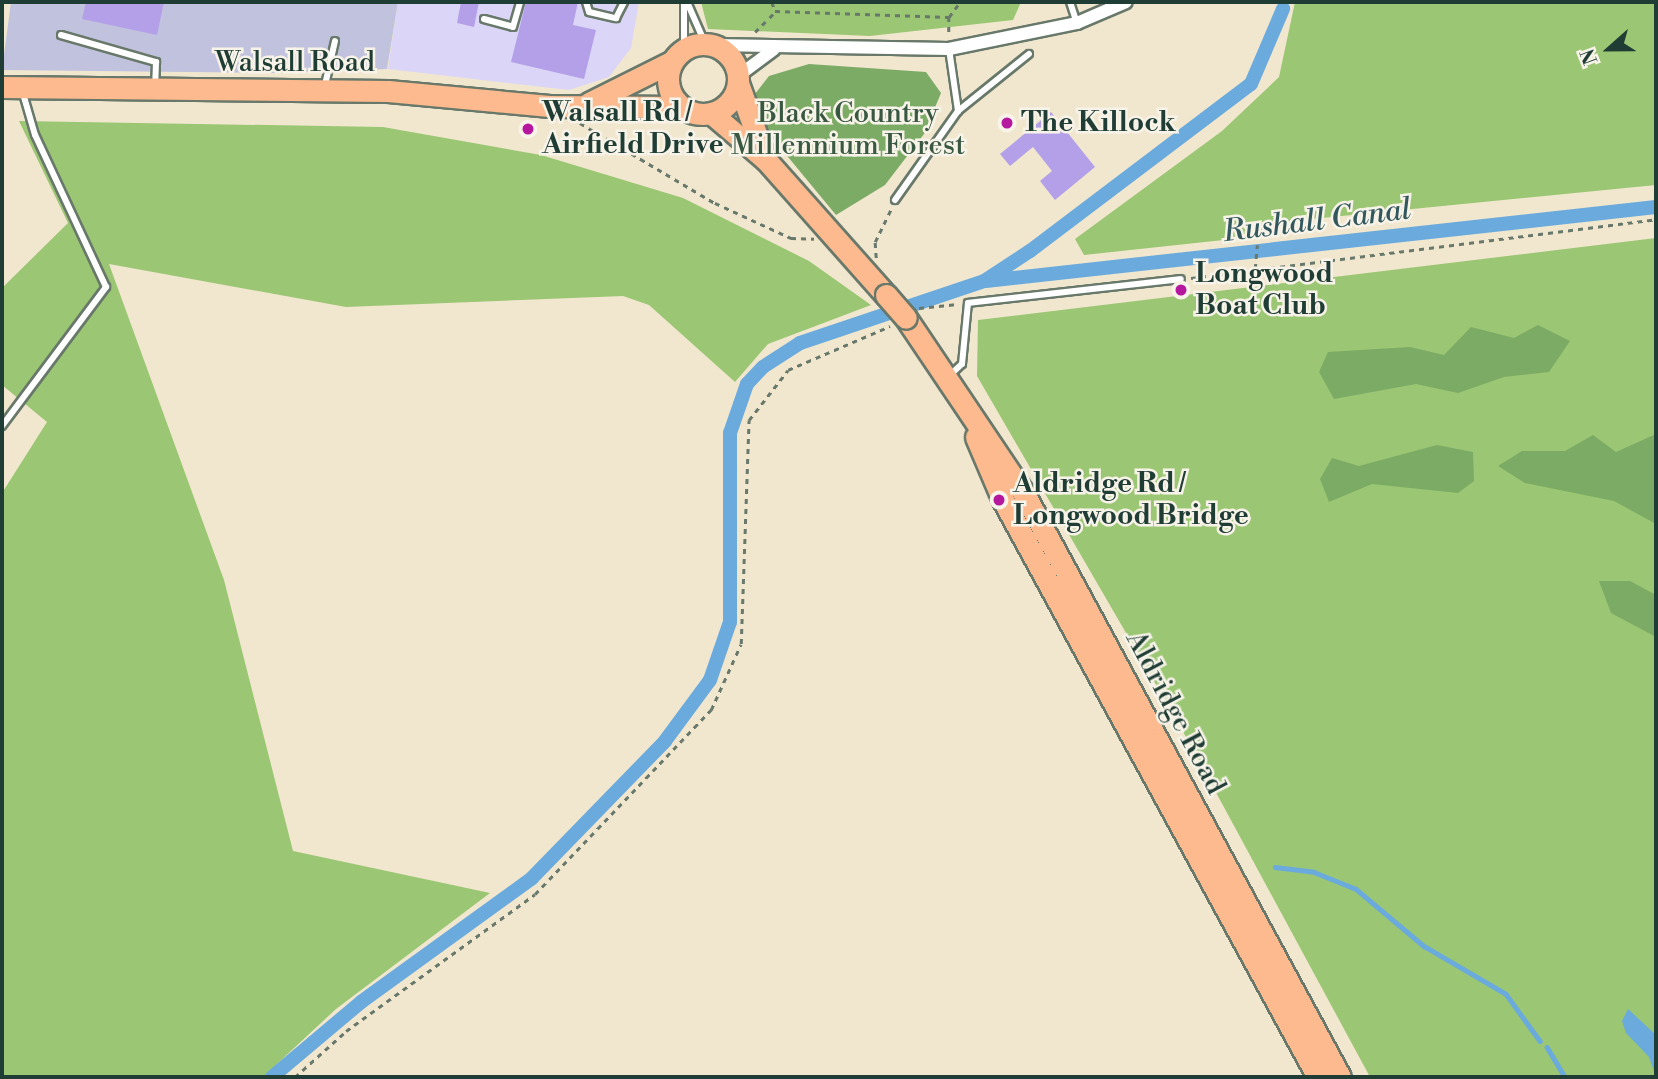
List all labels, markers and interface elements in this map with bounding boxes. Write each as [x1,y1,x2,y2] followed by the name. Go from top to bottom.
[1574,14,1644,84] north arrow
[1575,45,1603,68] text: N
[215,46,375,80] street label: Walsall Road
[542,96,723,162] place label: Walsall Rd / Airfield Drive
[731,97,965,163] park label: Black Country Millennium Forest
[1021,106,1176,140] place label: The Killock
[999,115,1015,131] marker: The Killock
[520,121,536,137] marker: Walsall Rd / Airfield Drive
[1221,192,1413,250] water label: Rushall Canal
[1195,257,1333,323] place label: Longwood Boat Club
[1173,282,1189,298] marker: Longwood Boat Club
[1013,467,1249,533] place label: Aldridge Rd / Longwood Bridge
[991,492,1007,508] marker: Aldridge Rd / Longwood Bridge
[1118,626,1232,800] street label: Aldridge Road

